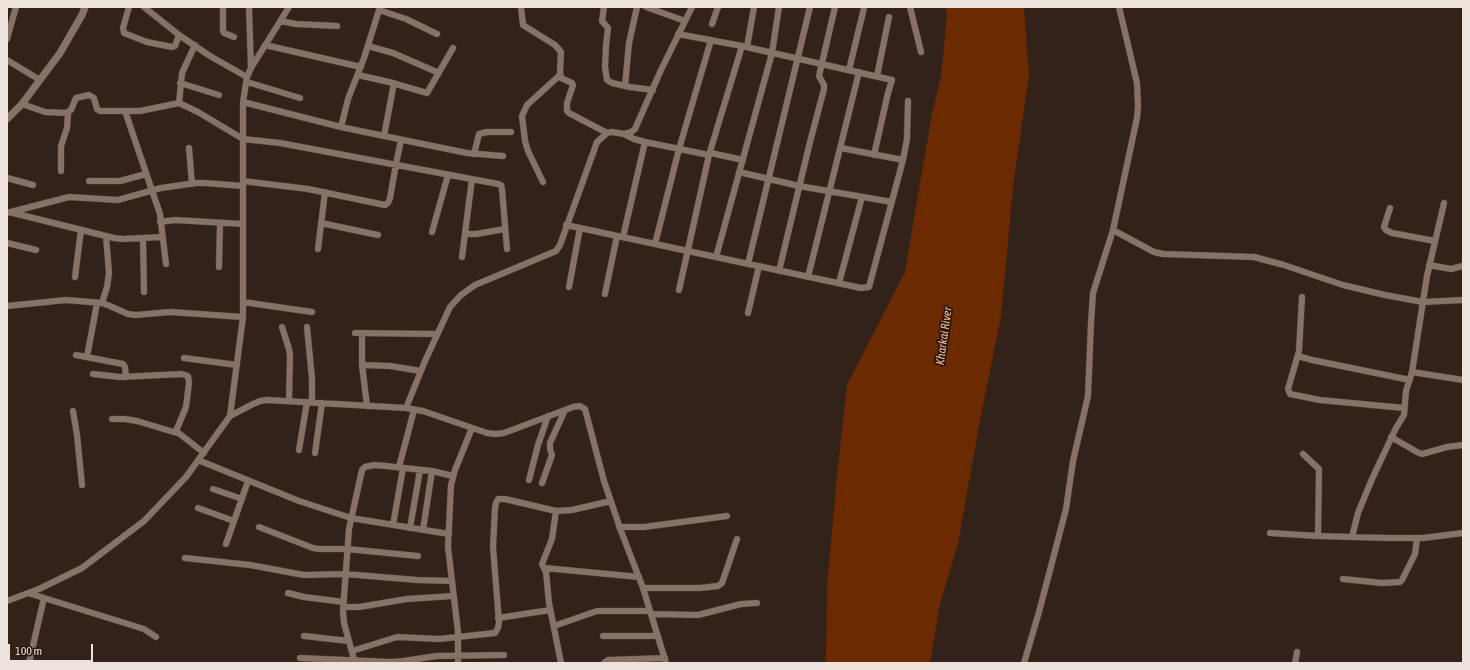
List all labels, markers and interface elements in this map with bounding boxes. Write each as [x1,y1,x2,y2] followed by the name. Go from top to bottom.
[933,306,955,366] water label: Kharkai River
[10,636,95,662] scale bar
[15,644,42,658] text: 100 m

